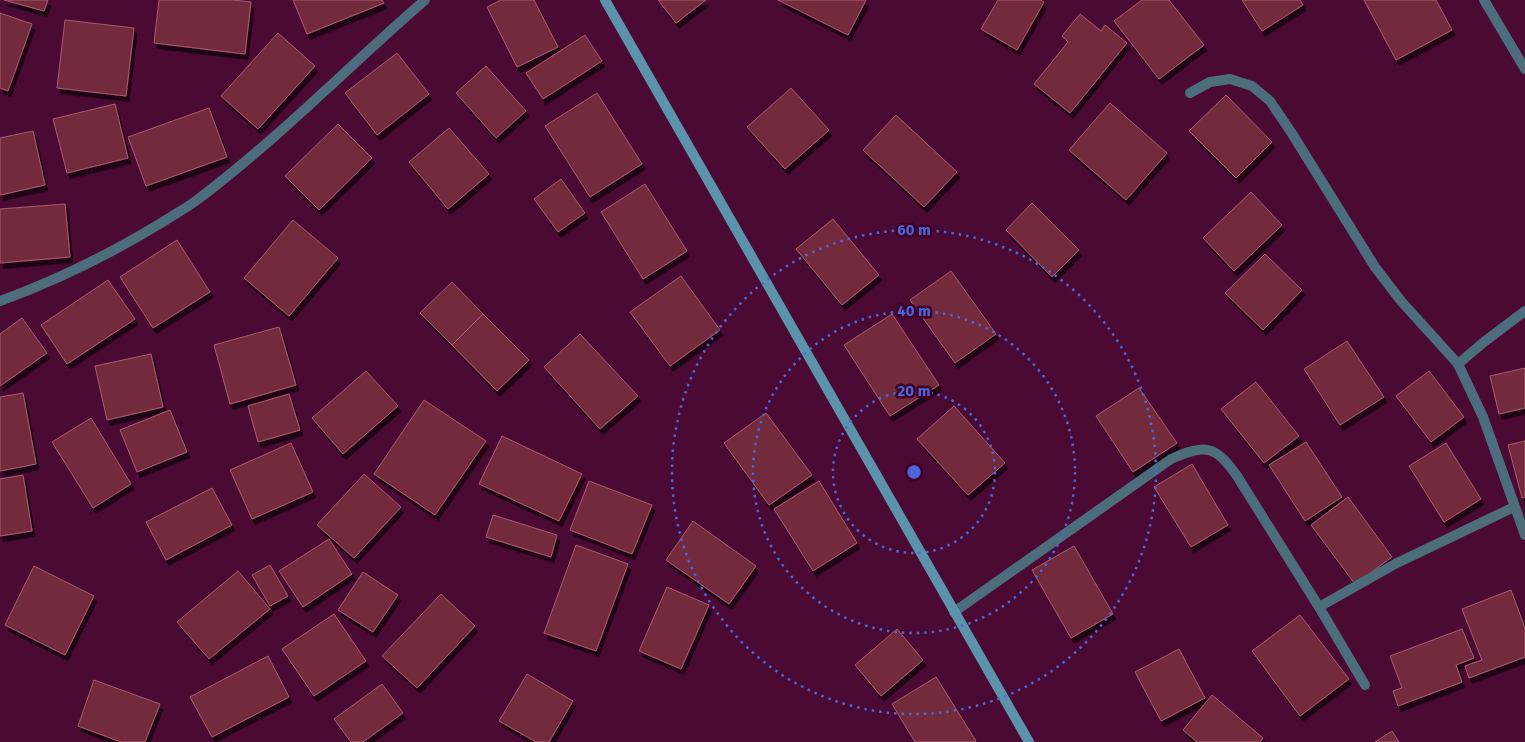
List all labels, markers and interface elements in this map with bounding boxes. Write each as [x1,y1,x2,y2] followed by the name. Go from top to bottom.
[897,221,931,239] text: 60 m
[897,302,931,320] text: 40 m
[898,382,930,400] text: 20 m
[905,463,923,481] centre of rings

